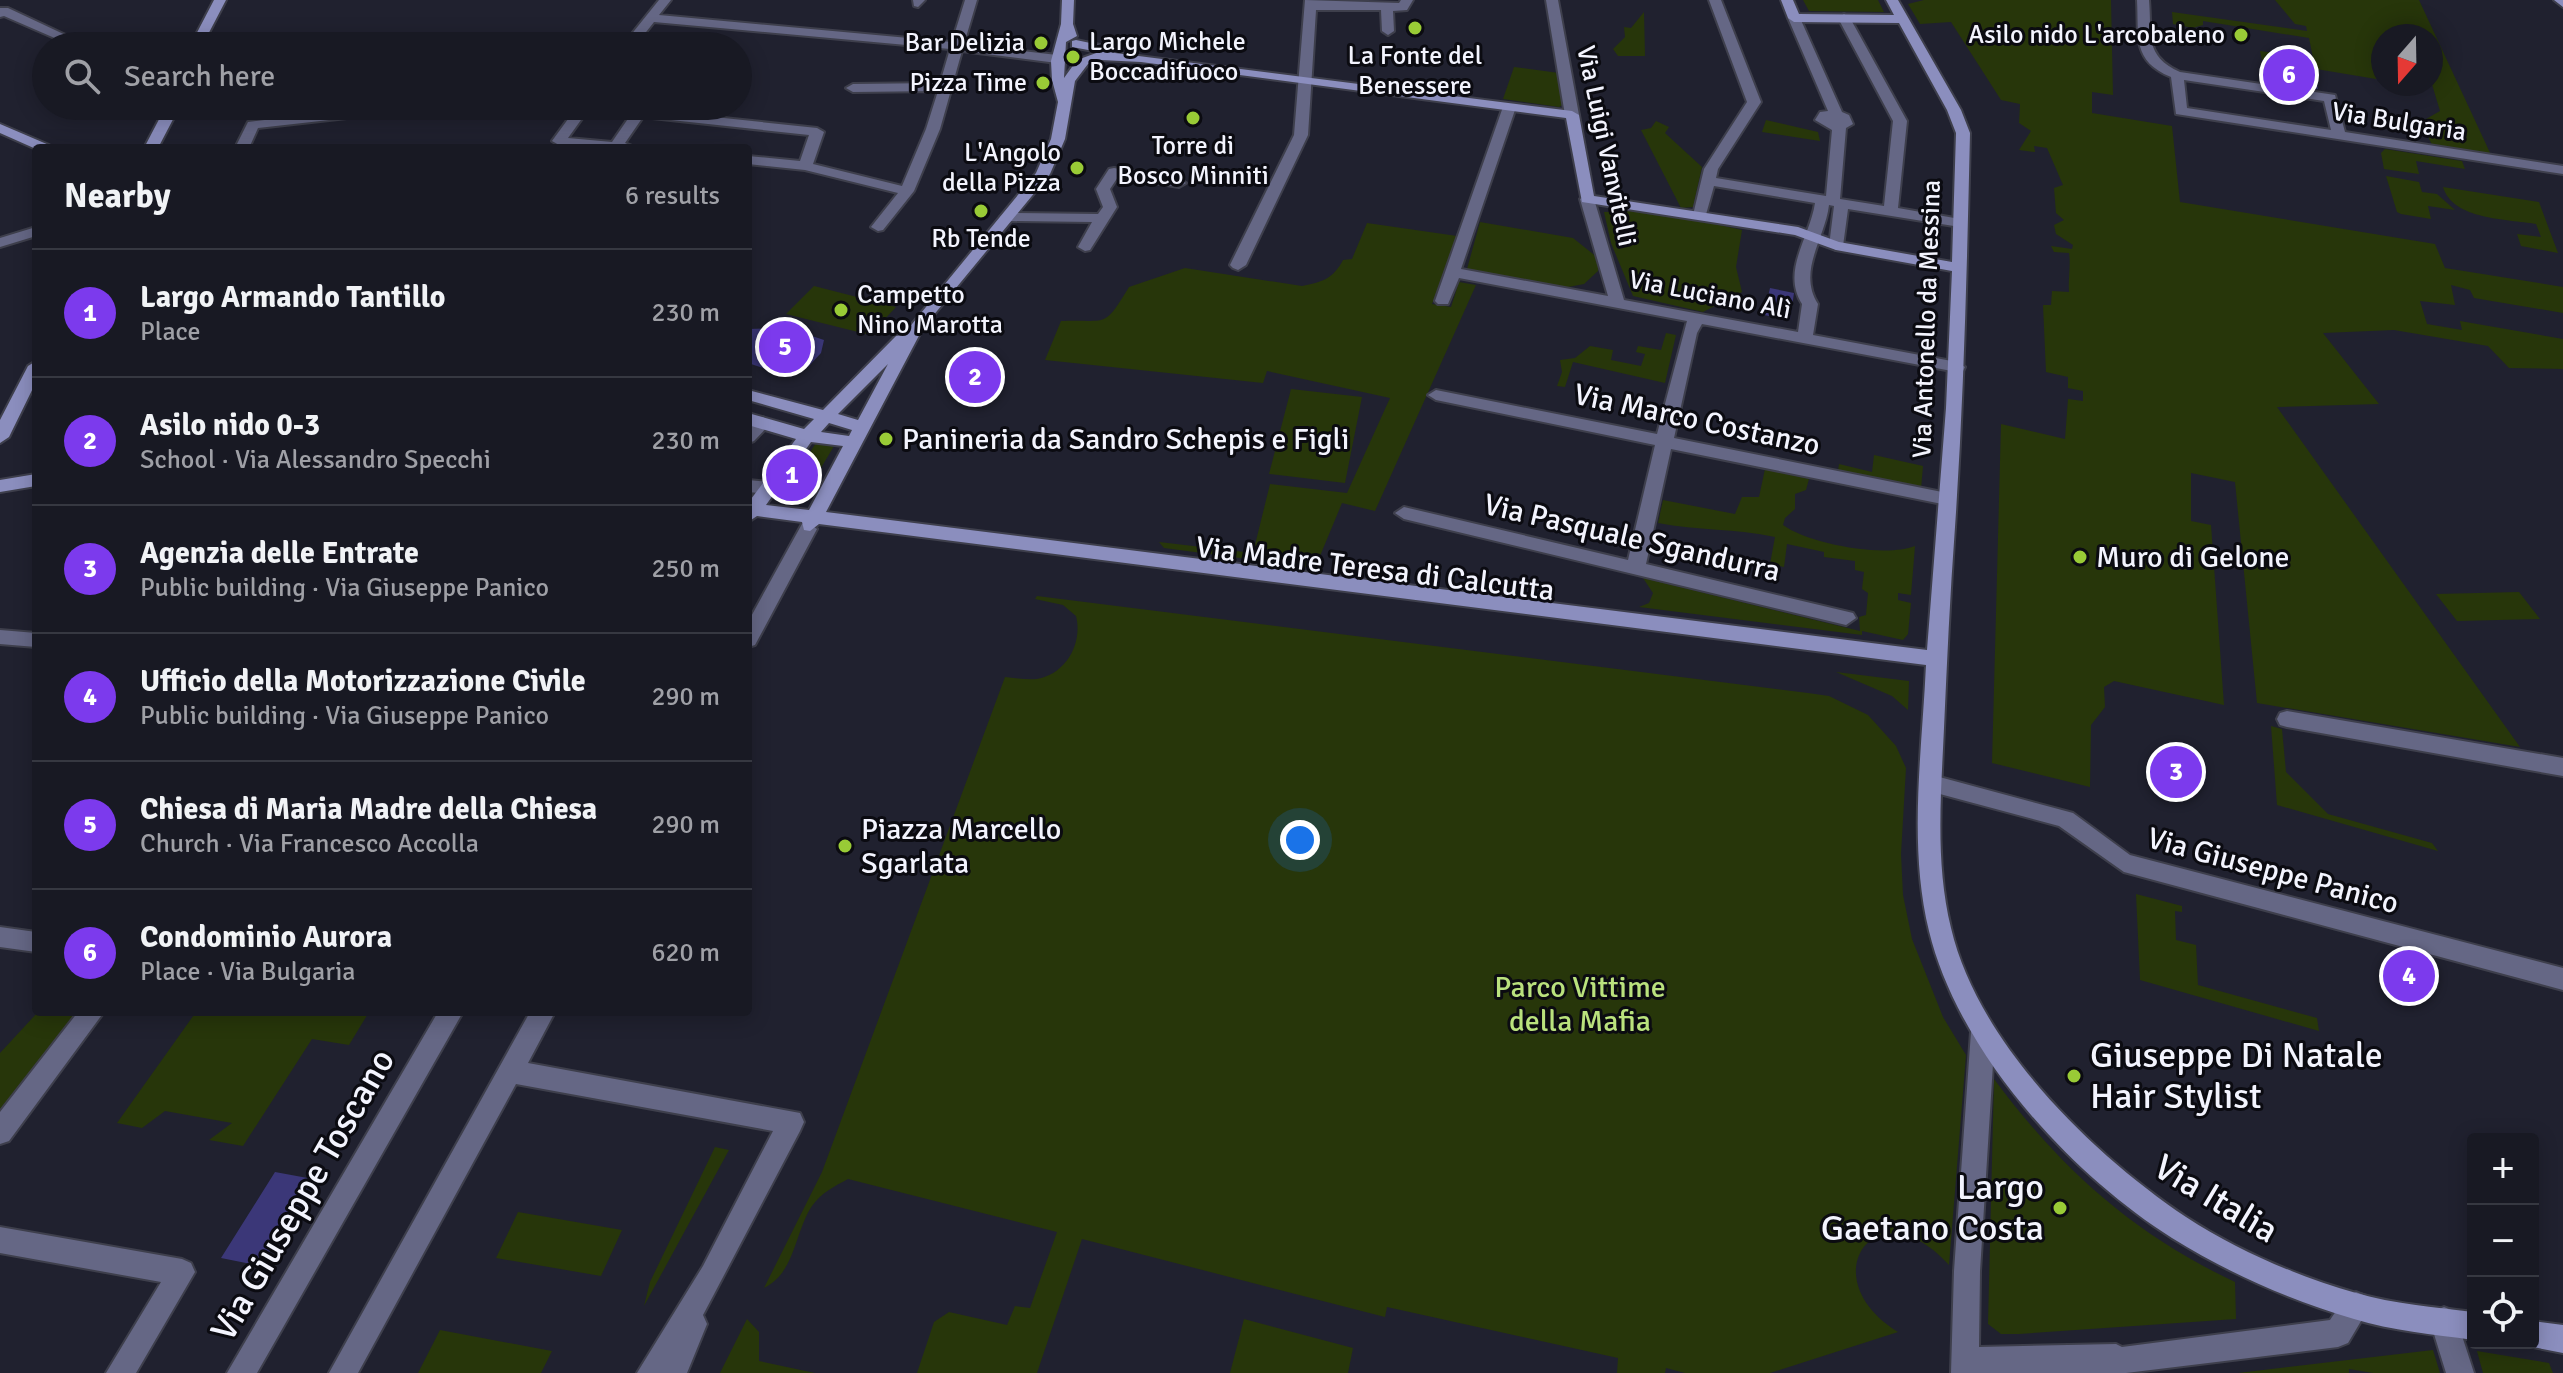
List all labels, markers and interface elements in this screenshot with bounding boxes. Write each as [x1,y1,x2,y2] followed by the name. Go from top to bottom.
[1406,19,1424,37] marker: La Fonte del Benessere
[1968,19,2225,51] place label: Asilo nido L'arcobaleno
[2371,24,2443,96] north arrow
[1089,26,1246,88] place label: Largo Michele Boccadifuoco
[2232,26,2250,44] marker: Asilo nido L'arcobaleno
[905,27,1025,59] place label: Bar Delizia
[32,32,752,120] search box
[1032,34,1050,52] marker: Bar Delizia
[1348,40,1482,102] place label: La Fonte del Benessere
[1569,43,1643,249] street label: Via Luigi Vanvitelli
[2263,45,2315,105] pin: 6
[1064,48,1082,66] marker: Largo Michele Boccadifuoco
[60,54,104,98] icon: search
[124,58,275,95] text: Search here
[910,67,1027,99] place label: Pizza Time
[1034,74,1052,92] marker: Pizza Time
[2330,96,2468,148] street label: Via Bulgaria
[1184,109,1202,127] marker: Torre di Bosco Minniti
[1117,130,1269,192] place label: Torre di Bosco Minniti
[942,137,1061,199] place label: L'Angolo della Pizza
[1068,159,1086,177] marker: L'Angolo della Pizza
[64,175,171,217] text: Nearby
[1906,179,1948,459] street label: Via Antonello da Messina
[625,180,720,212] text: 6 results
[972,202,990,220] marker: Rb Tende
[931,223,1031,255] place label: Rb Tende
[1626,264,1794,326] street label: Via Luciano Alì
[140,279,446,316] text: Largo Armando Tantillo
[857,279,1003,341] place label: Campetto Nino Marotta
[83,297,97,329] text: 1
[651,297,720,329] text: 230 m
[832,301,850,319] marker: Campetto Nino Marotta
[140,316,201,348] text: Place
[759,317,811,377] pin: 5
[949,347,1001,407] pin: 2
[1571,376,1823,464] street label: Via Marco Costanzo
[140,407,320,444] text: Asilo nido 0-3
[902,421,1349,458] place label: Panineria da Sandro Schepis e Figli
[83,425,97,457] text: 2
[651,425,720,457] text: 230 m
[877,430,895,448] marker: Panineria da Sandro Schepis e Figli
[140,444,491,476] text: School · Via Alessandro Specchi
[766,445,818,505] pin: 1
[1480,486,1784,590] street label: Via Pasquale Sgandurra
[1194,529,1556,609] street label: Via Madre Teresa di Calcutta
[140,535,419,572] text: Agenzia delle Entrate
[2096,539,2290,576] place label: Muro di Gelone
[2071,548,2089,566] marker: Muro di Gelone
[83,553,97,585] text: 3
[651,553,720,585] text: 250 m
[140,572,549,604] text: Public building · Via Giuseppe Panico
[140,663,586,700] text: Ufficio della Motorizzazione Civile
[83,681,97,713] text: 4
[651,681,720,713] text: 290 m
[140,700,549,732] text: Public building · Via Giuseppe Panico
[2150,742,2202,802] pin: 3
[140,791,597,828] text: Chiesa di Maria Madre della Chiesa
[83,809,97,841] text: 5
[651,809,720,841] text: 290 m
[861,811,1061,882] place label: Piazza Marcello Sgarlata
[1280,820,1320,860] your location
[2144,820,2402,922] street label: Via Giuseppe Panico
[140,828,479,860] text: Church · Via Francesco Accolla
[836,837,854,855] marker: Piazza Marcello Sgarlata
[140,919,392,956] text: Condominio Aurora
[83,937,97,969] text: 6
[651,937,720,969] text: 620 m
[2383,946,2435,1006] pin: 4
[140,956,355,988] text: Place · Via Bulgaria
[1494,969,1666,1040] park label: Parco Vittime della Mafia
[2090,1033,2383,1119] place label: Giuseppe Di Natale Hair Stylist
[201,1041,405,1349] street label: Via Giuseppe Toscano
[2065,1067,2083,1085] marker: Giuseppe Di Natale Hair Stylist
[2467,1133,2539,1349] map controls
[2467,1133,2539,1205] button: +
[2146,1145,2286,1253] street label: Via Italia
[1821,1165,2044,1251] place label: Largo Gaetano Costa
[2051,1199,2069,1217] marker: Largo Gaetano Costa
[2467,1205,2539,1277] button: −
[2467,1277,2539,1349] button: locate

